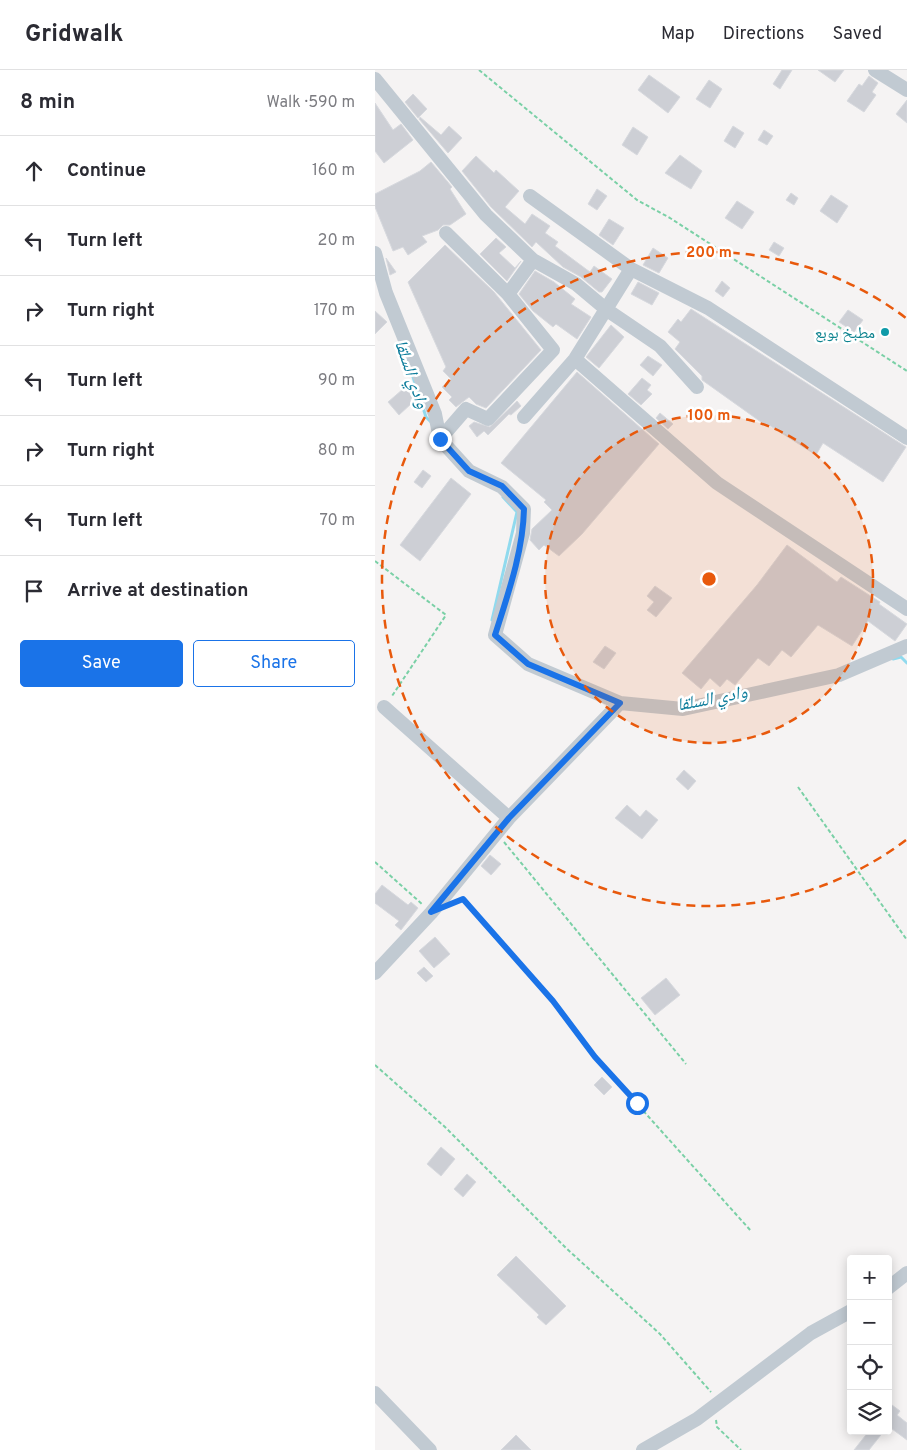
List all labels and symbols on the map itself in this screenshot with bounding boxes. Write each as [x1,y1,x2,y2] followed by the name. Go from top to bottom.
[686,244,732,263] text: 200 m
[815,324,875,344] place label: مطبخ بوبع
[879,326,891,338] marker: مطبخ بوبع
[387,337,433,413] water label: وادي السلقا
[688,407,730,426] text: 100 m
[429,428,452,451] route end
[700,570,718,588] centre of rings
[675,681,750,719] water label: وادي السلقا
[626,1092,649,1115] route start

